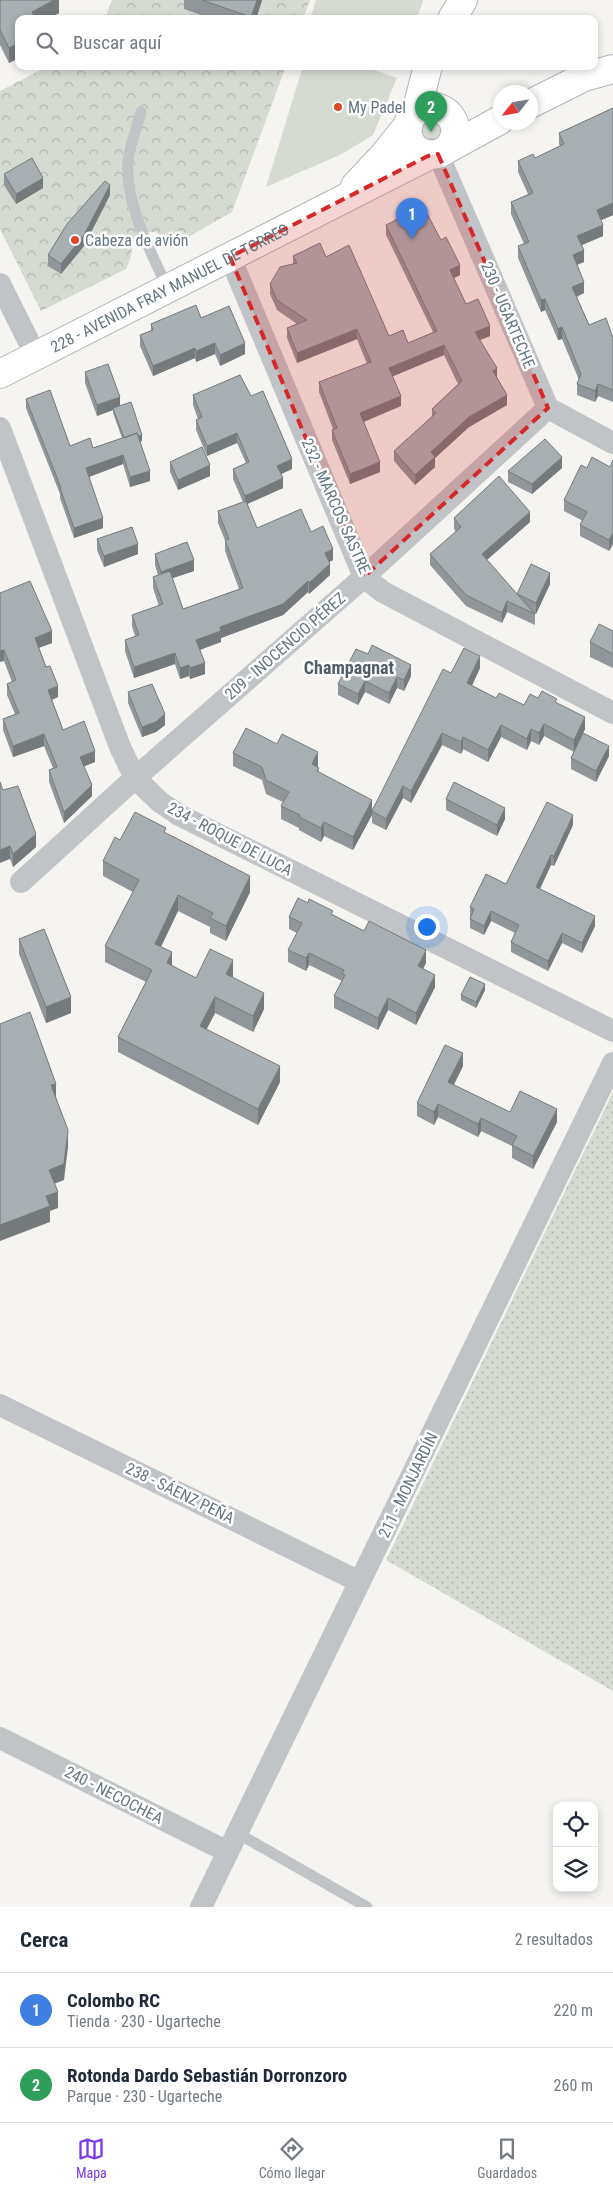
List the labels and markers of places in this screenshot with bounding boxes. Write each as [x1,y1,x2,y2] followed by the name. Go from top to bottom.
[415,91,447,132] pin: 2
[348,98,406,117] place label: My Padel
[332,101,344,113] marker: My Padel
[396,198,428,239] pin: 1
[85,231,188,250] place label: Cabeza de avión
[69,234,81,246] marker: Cabeza de avión

